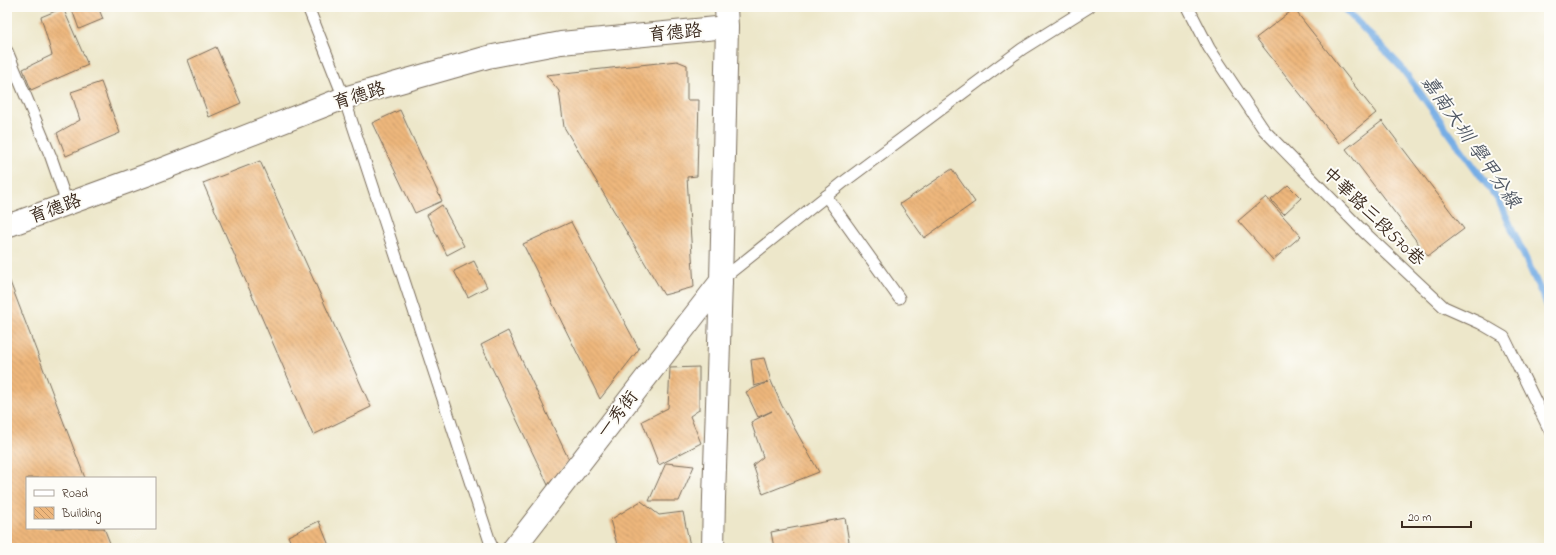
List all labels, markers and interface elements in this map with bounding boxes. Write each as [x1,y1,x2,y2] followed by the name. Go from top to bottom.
[647,19,703,49] street label: 育德路
[1414,70,1527,215] water label: 嘉南大圳 學甲分線
[330,77,389,117] street label: 育德路
[1316,162,1430,273] street label: 中華路三段570巷
[26,188,86,231] street label: 育德路
[592,386,645,445] street label: 一秀街
[26,477,156,529] legend
[62,485,88,503] text: Road
[1402,503,1471,529] scale bar
[61,505,101,524] text: Building
[1408,509,1431,527] text: 20 m

